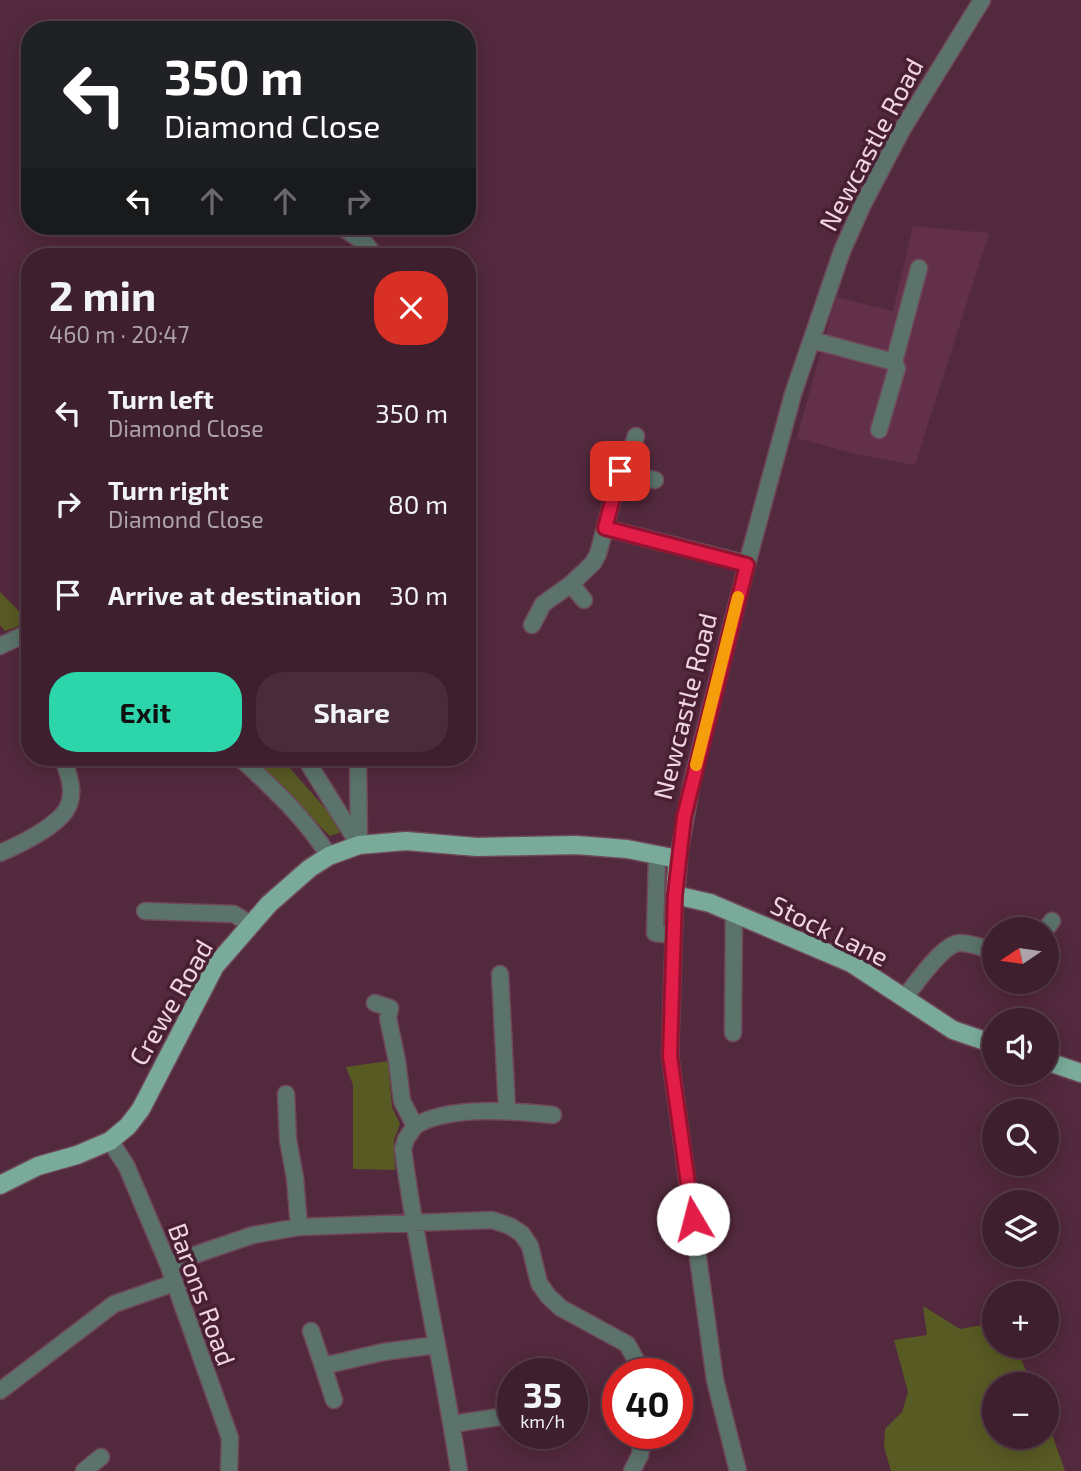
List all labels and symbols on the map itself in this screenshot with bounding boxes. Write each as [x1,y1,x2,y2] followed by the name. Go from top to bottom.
[811,52,929,236] street label: Newcastle Road
[590,441,650,501] pin
[646,610,722,802] street label: Newcastle Road
[766,888,894,972] street label: Stock Lane
[982,917,1059,994] north arrow
[122,934,218,1070] street label: Crewe Road
[656,1182,730,1256] position arrow
[163,1219,243,1369] street label: Barons Road
[602,1358,693,1449] speed limit sign: 40

